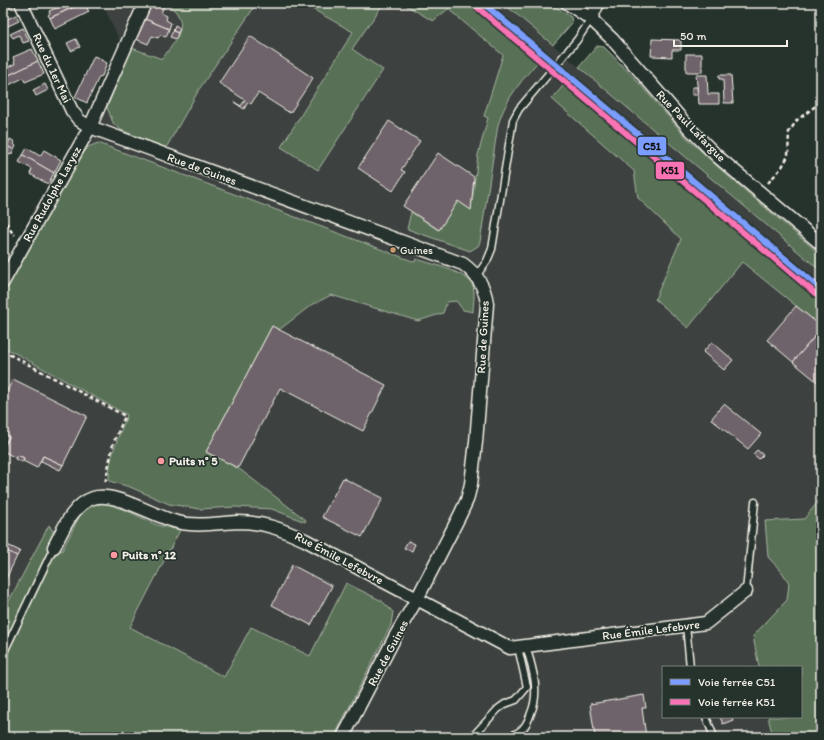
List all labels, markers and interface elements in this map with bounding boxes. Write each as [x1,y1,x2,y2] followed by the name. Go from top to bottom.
[674,22,787,48] scale bar
[680,29,706,43] text: 50 m
[30,31,74,105] street label: Rue du 1er Mai
[653,87,729,165] street label: Rue Paul Lafargue
[637,136,667,156] line badge: C51
[643,140,662,153] text: C51
[20,143,84,244] street label: Rue Rudolphe Larysz
[165,150,239,188] street label: Rue de Guines
[655,161,685,180] line badge: K51
[661,164,680,177] text: K51
[400,244,433,257] place label: Guines
[388,245,398,255] marker: Guines
[474,300,492,374] street label: Rue de Guines
[169,454,218,468] place label: Puits n° 5
[156,456,166,466] marker: Puits n° 5
[292,529,386,587] street label: Rue Émile Lefebvre
[122,548,177,562] place label: Puits n° 12
[109,550,119,560] marker: Puits n° 12
[365,617,411,689] street label: Rue de Guines
[601,617,701,643] street label: Rue Émile Lefebvre
[662,666,802,718] legend
[698,675,776,689] text: Voie ferrée C51
[698,695,776,709] text: Voie ferrée K51

